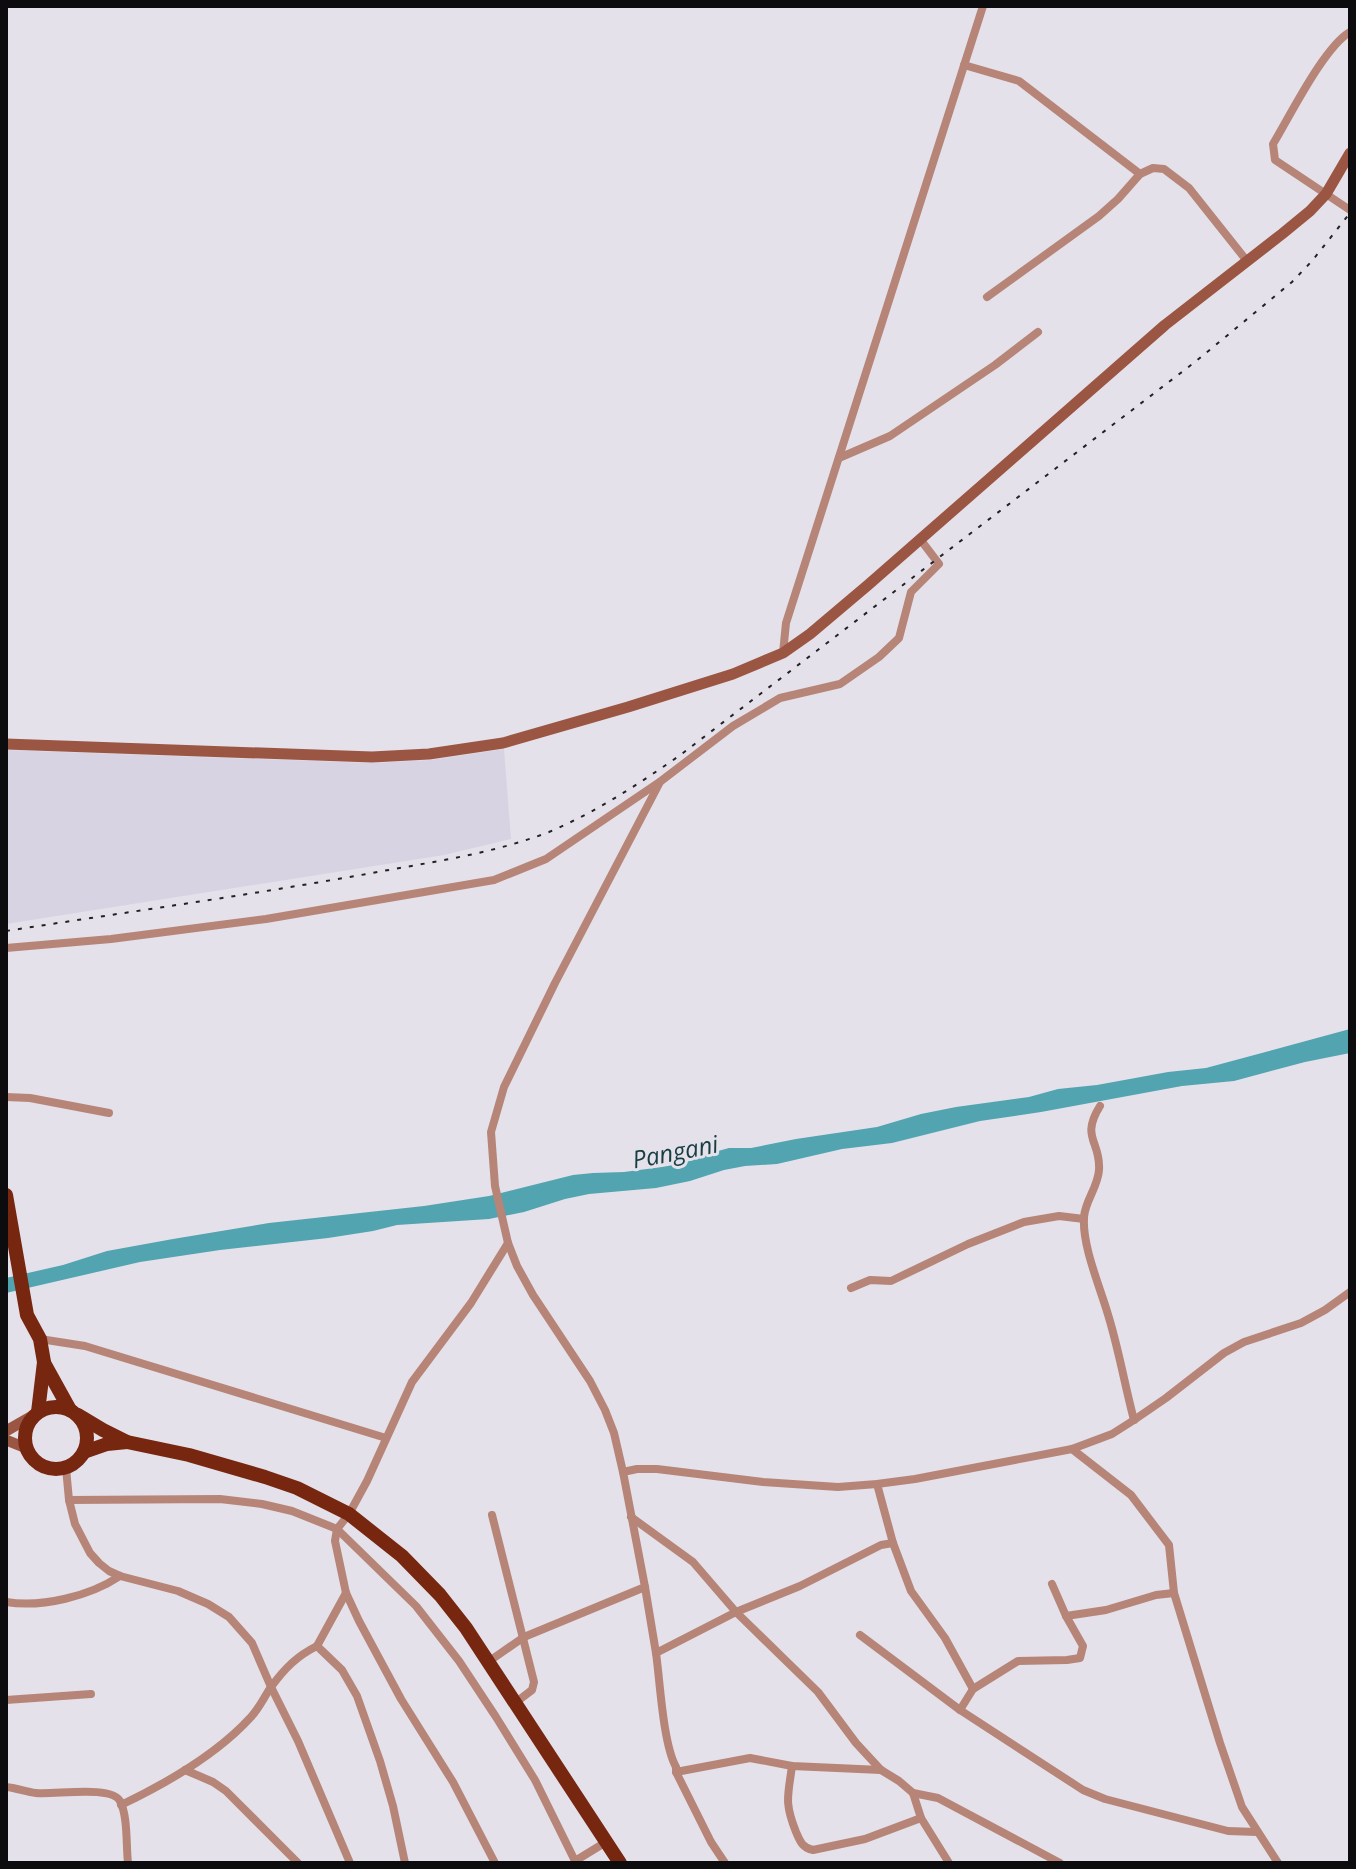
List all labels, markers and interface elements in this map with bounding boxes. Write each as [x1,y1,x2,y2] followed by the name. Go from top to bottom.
[629,1126,722,1175] water label: Pangani

